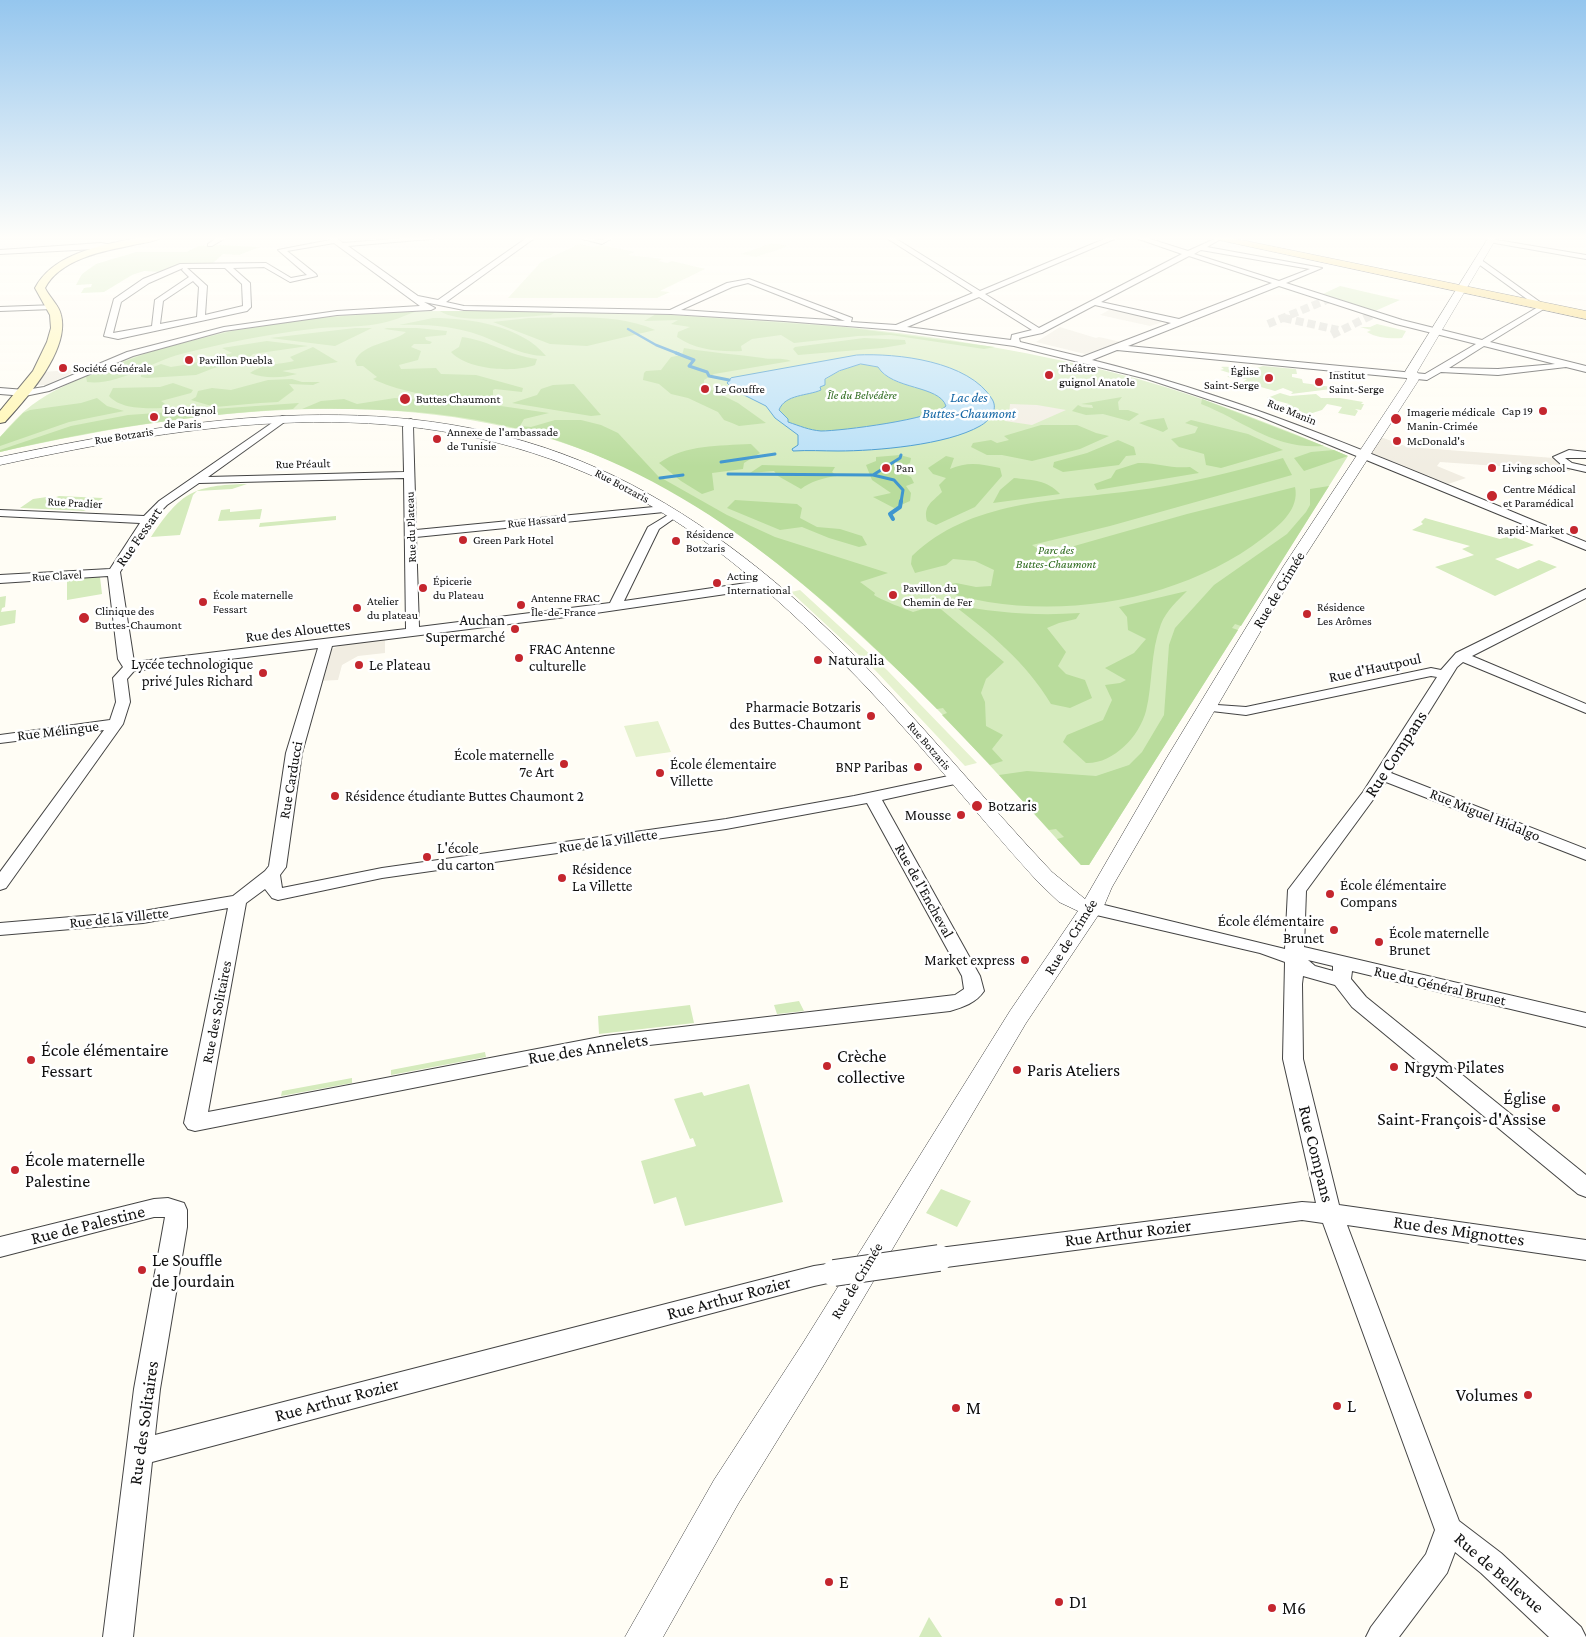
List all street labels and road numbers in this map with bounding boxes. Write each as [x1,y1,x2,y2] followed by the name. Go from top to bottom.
[1265,396,1319,428] street label: Rue Manin
[93,424,155,448] street label: Rue Botzaris
[276,456,330,472] street label: Rue Préault
[592,466,652,506] street label: Rue Botzaris
[403,491,419,563] street label: Rue du Plateau
[47,494,103,512] street label: Rue Pradier
[112,504,166,570] street label: Rue Fessart
[507,511,567,531] street label: Rue Hassard
[1249,548,1309,632] street label: Rue de Crimée
[32,568,82,584] street label: Rue Clavel
[245,616,351,646] street label: Rue des Alouettes
[1327,649,1423,687] street label: Rue d'Hautpoul
[1360,707,1432,801] street label: Rue Compans
[16,717,100,745] street label: Rue Mélingue
[904,719,954,773] street label: Rue Botzaris
[275,740,307,820] street label: Rue Carducci
[1427,785,1543,845] street label: Rue Miguel Hidalgo
[557,825,659,857] street label: Rue de la Villette
[891,841,957,941] street label: Rue de l'Encheval
[1041,896,1101,978] street label: Rue de Crimée
[69,904,169,932] street label: Rue de la Villette
[198,959,236,1065] street label: Rue des Solitaires
[1372,962,1508,1010] street label: Rue du Général Brunet
[526,1029,650,1069] street label: Rue des Annelets
[1294,1103,1338,1205] street label: Rue Compans
[29,1200,147,1250] street label: Rue de Palestine
[1392,1211,1526,1251] street label: Rue des Mignottes
[1063,1215,1193,1251] street label: Rue Arthur Rozier
[827,1239,887,1323] street label: Rue de Crimée
[665,1271,793,1325] street label: Rue Arthur Rozier
[125,1360,163,1486] street label: Rue des Solitaires
[273,1373,401,1427] street label: Rue Arthur Rozier
[1450,1528,1548,1618] street label: Rue de Bellevue

